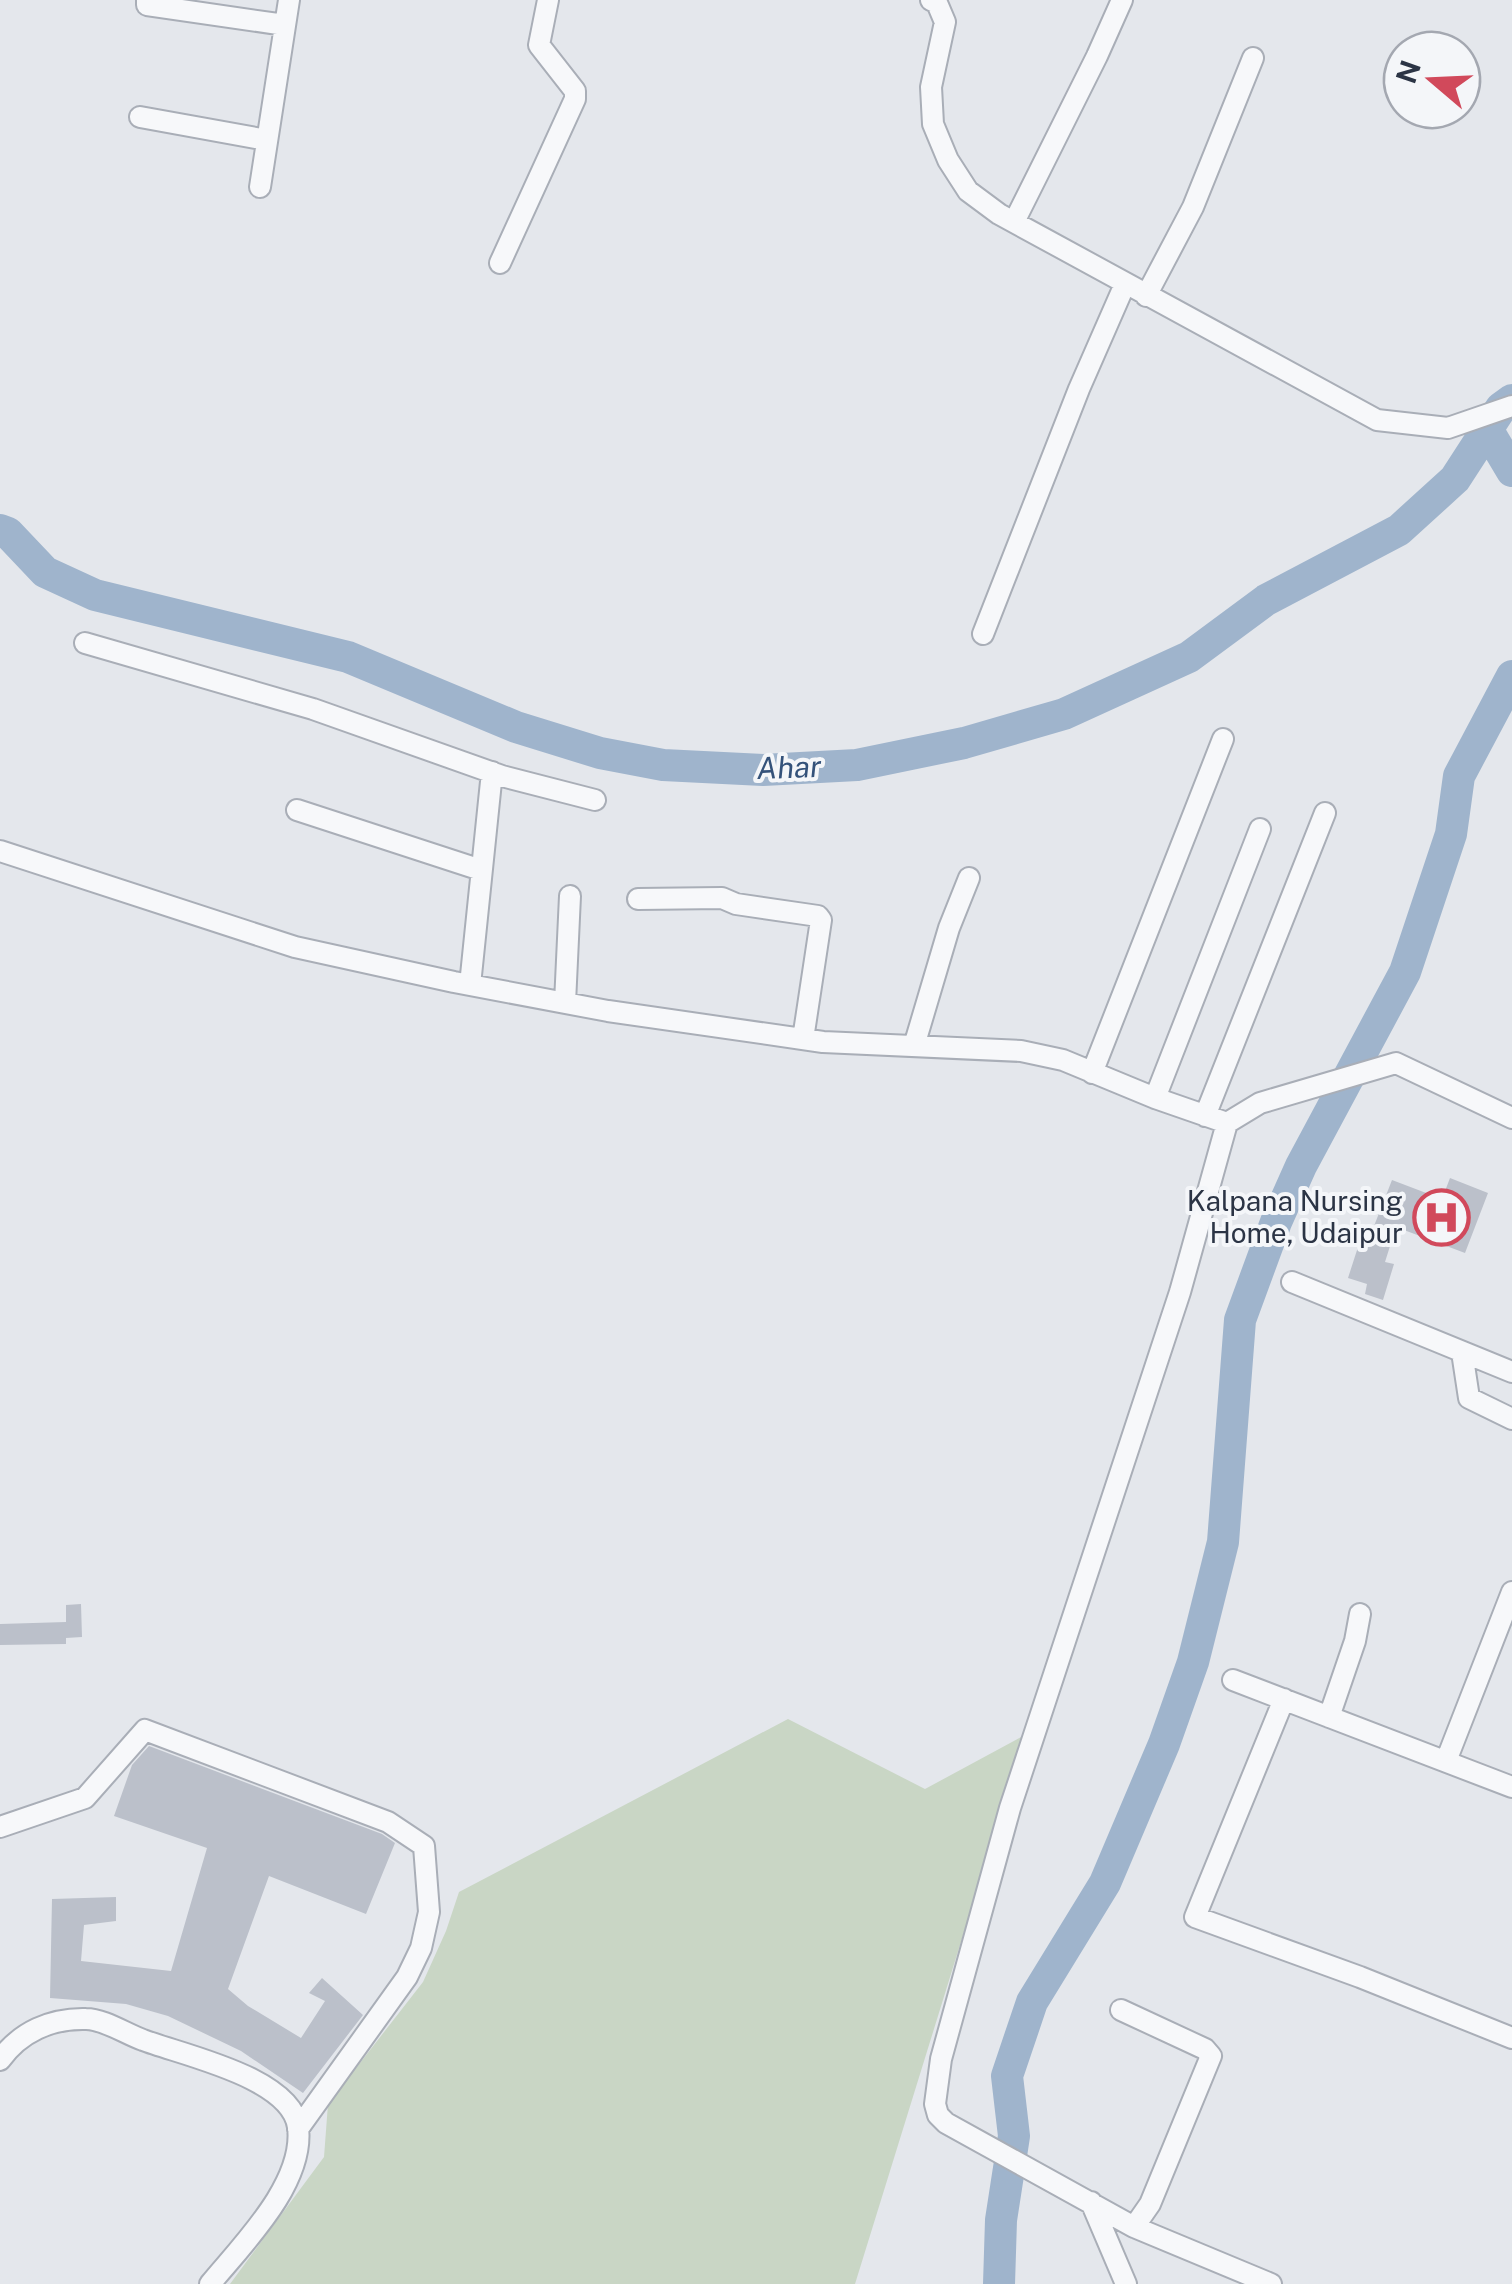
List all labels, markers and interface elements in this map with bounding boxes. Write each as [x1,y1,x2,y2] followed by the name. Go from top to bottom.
[1382,30,1482,130] north arrow
[1389,56,1427,87] text: N
[756,748,823,786] water label: Ahar
[1187,1184,1403,1249] place label: Kalpana Nursing Home, Udaipur
[1412,1187,1472,1247] hospital icon: Kalpana Nursing Home, Udaipur

